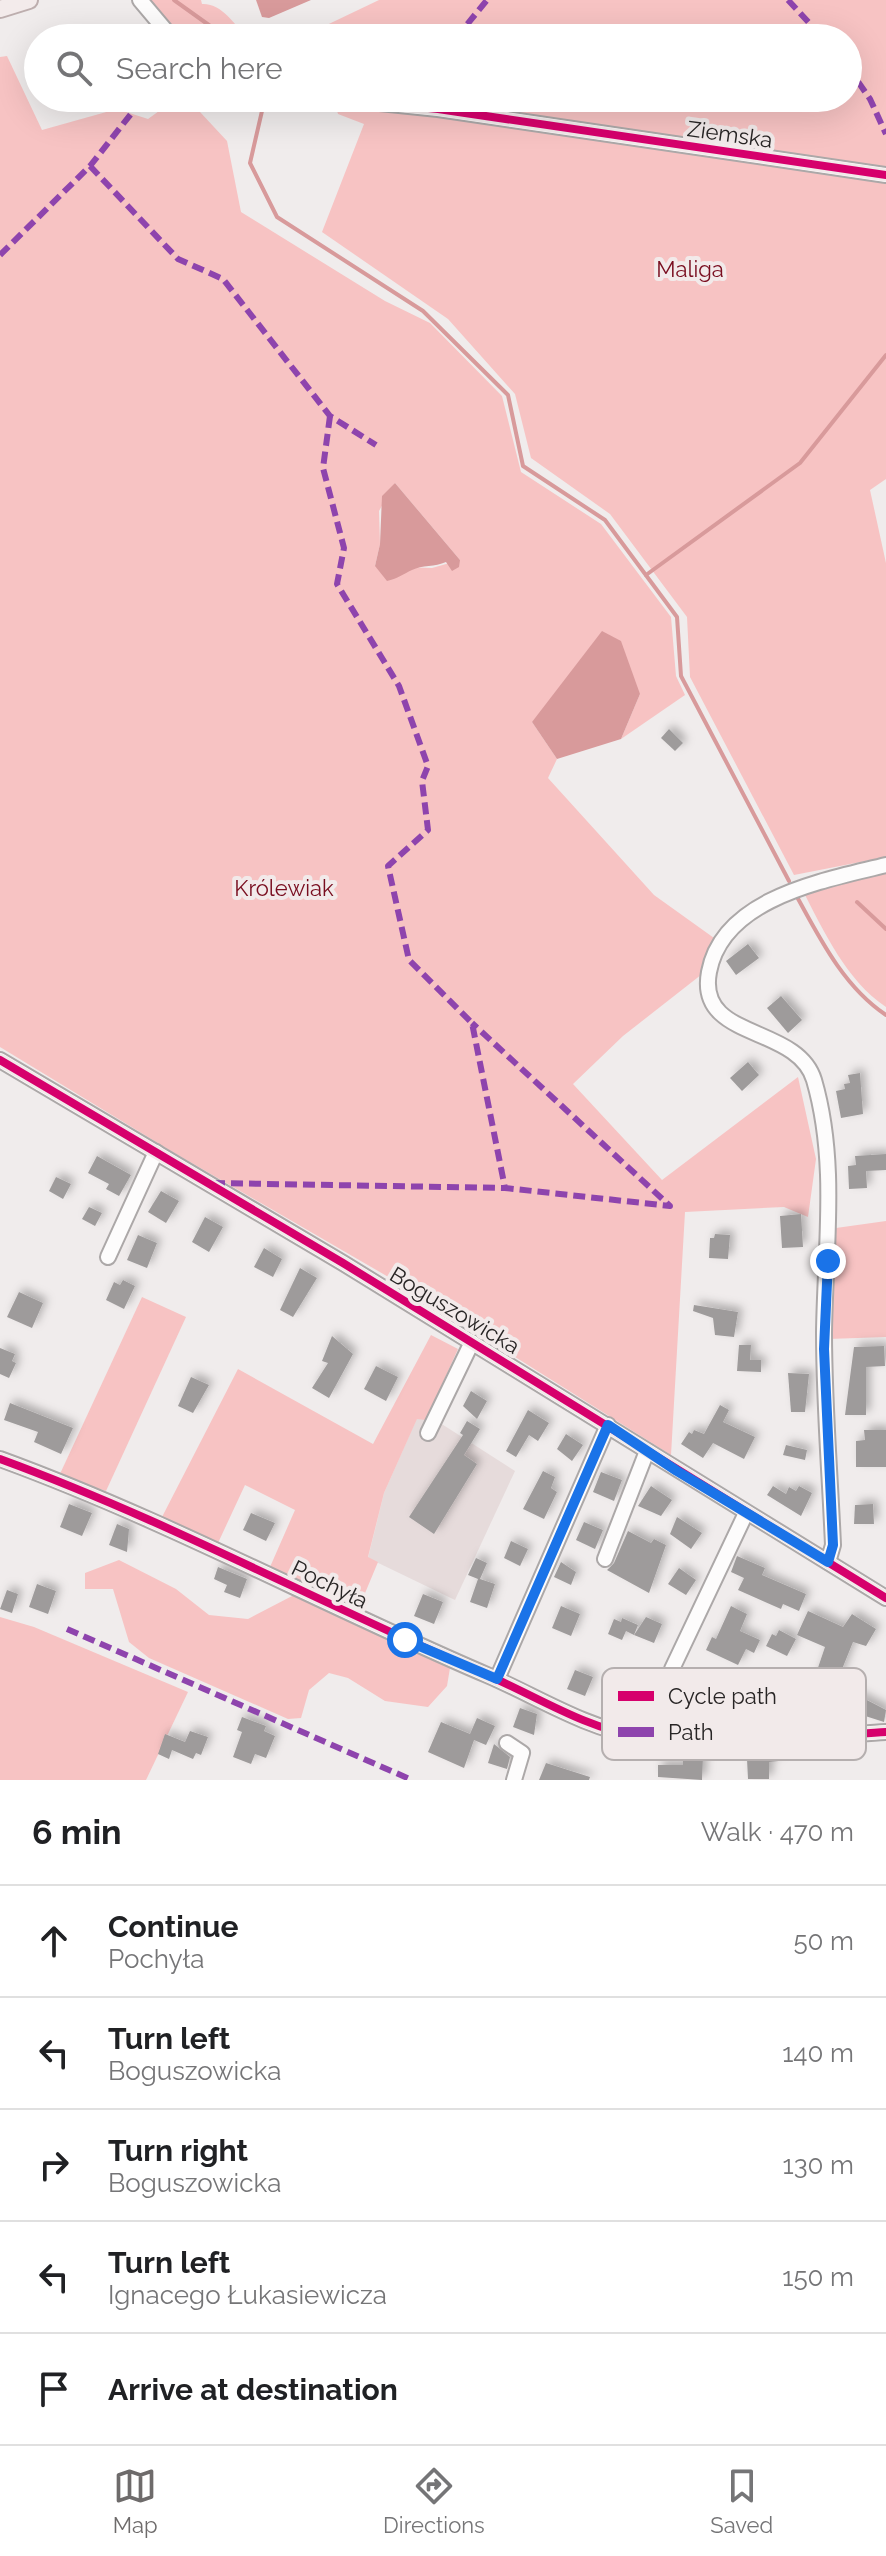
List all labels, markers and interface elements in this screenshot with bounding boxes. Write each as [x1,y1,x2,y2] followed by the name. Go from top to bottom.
[24,24,862,112] search box
[52,46,96,90] icon: search
[116,51,283,86] text: Search here
[686,115,774,153] street label: Ziemska
[656,256,724,282] park label: Maliga
[234,875,334,901] park label: Królewiak
[810,1243,846,1279] route end
[385,1261,525,1359] street label: Boguszowicka
[288,1554,372,1614] street label: Pochyła
[387,1622,423,1658] route start
[602,1668,866,1760] legend
[668,1683,777,1709] text: Cycle path
[668,1719,714,1745] text: Path
[32,1812,122,1852] text: 6 min
[701,1817,854,1847] text: Walk · 470 m
[108,1909,239,1944] text: Continue
[32,1919,76,1963] icon: ahead
[793,1926,854,1956] text: 50 m
[108,1944,204,1974] text: Pochyła
[108,2021,230,2056] text: Turn left
[32,2031,76,2075] icon: left
[782,2038,854,2068] text: 140 m
[108,2056,281,2086] text: Boguszowicka
[108,2133,248,2168] text: Turn right
[32,2143,76,2187] icon: right
[783,2150,854,2180] text: 130 m
[108,2168,281,2198] text: Boguszowicka
[108,2245,230,2280] text: Turn left
[32,2255,76,2299] icon: left
[782,2262,854,2292] text: 150 m
[108,2280,387,2310] text: Ignacego Łukasiewicza
[32,2367,76,2411] icon: arrive
[108,2372,398,2407] text: Arrive at destination
[113,2464,158,2538] tab: Map
[383,2464,485,2538] tab: Directions
[710,2464,773,2538] tab: Saved

